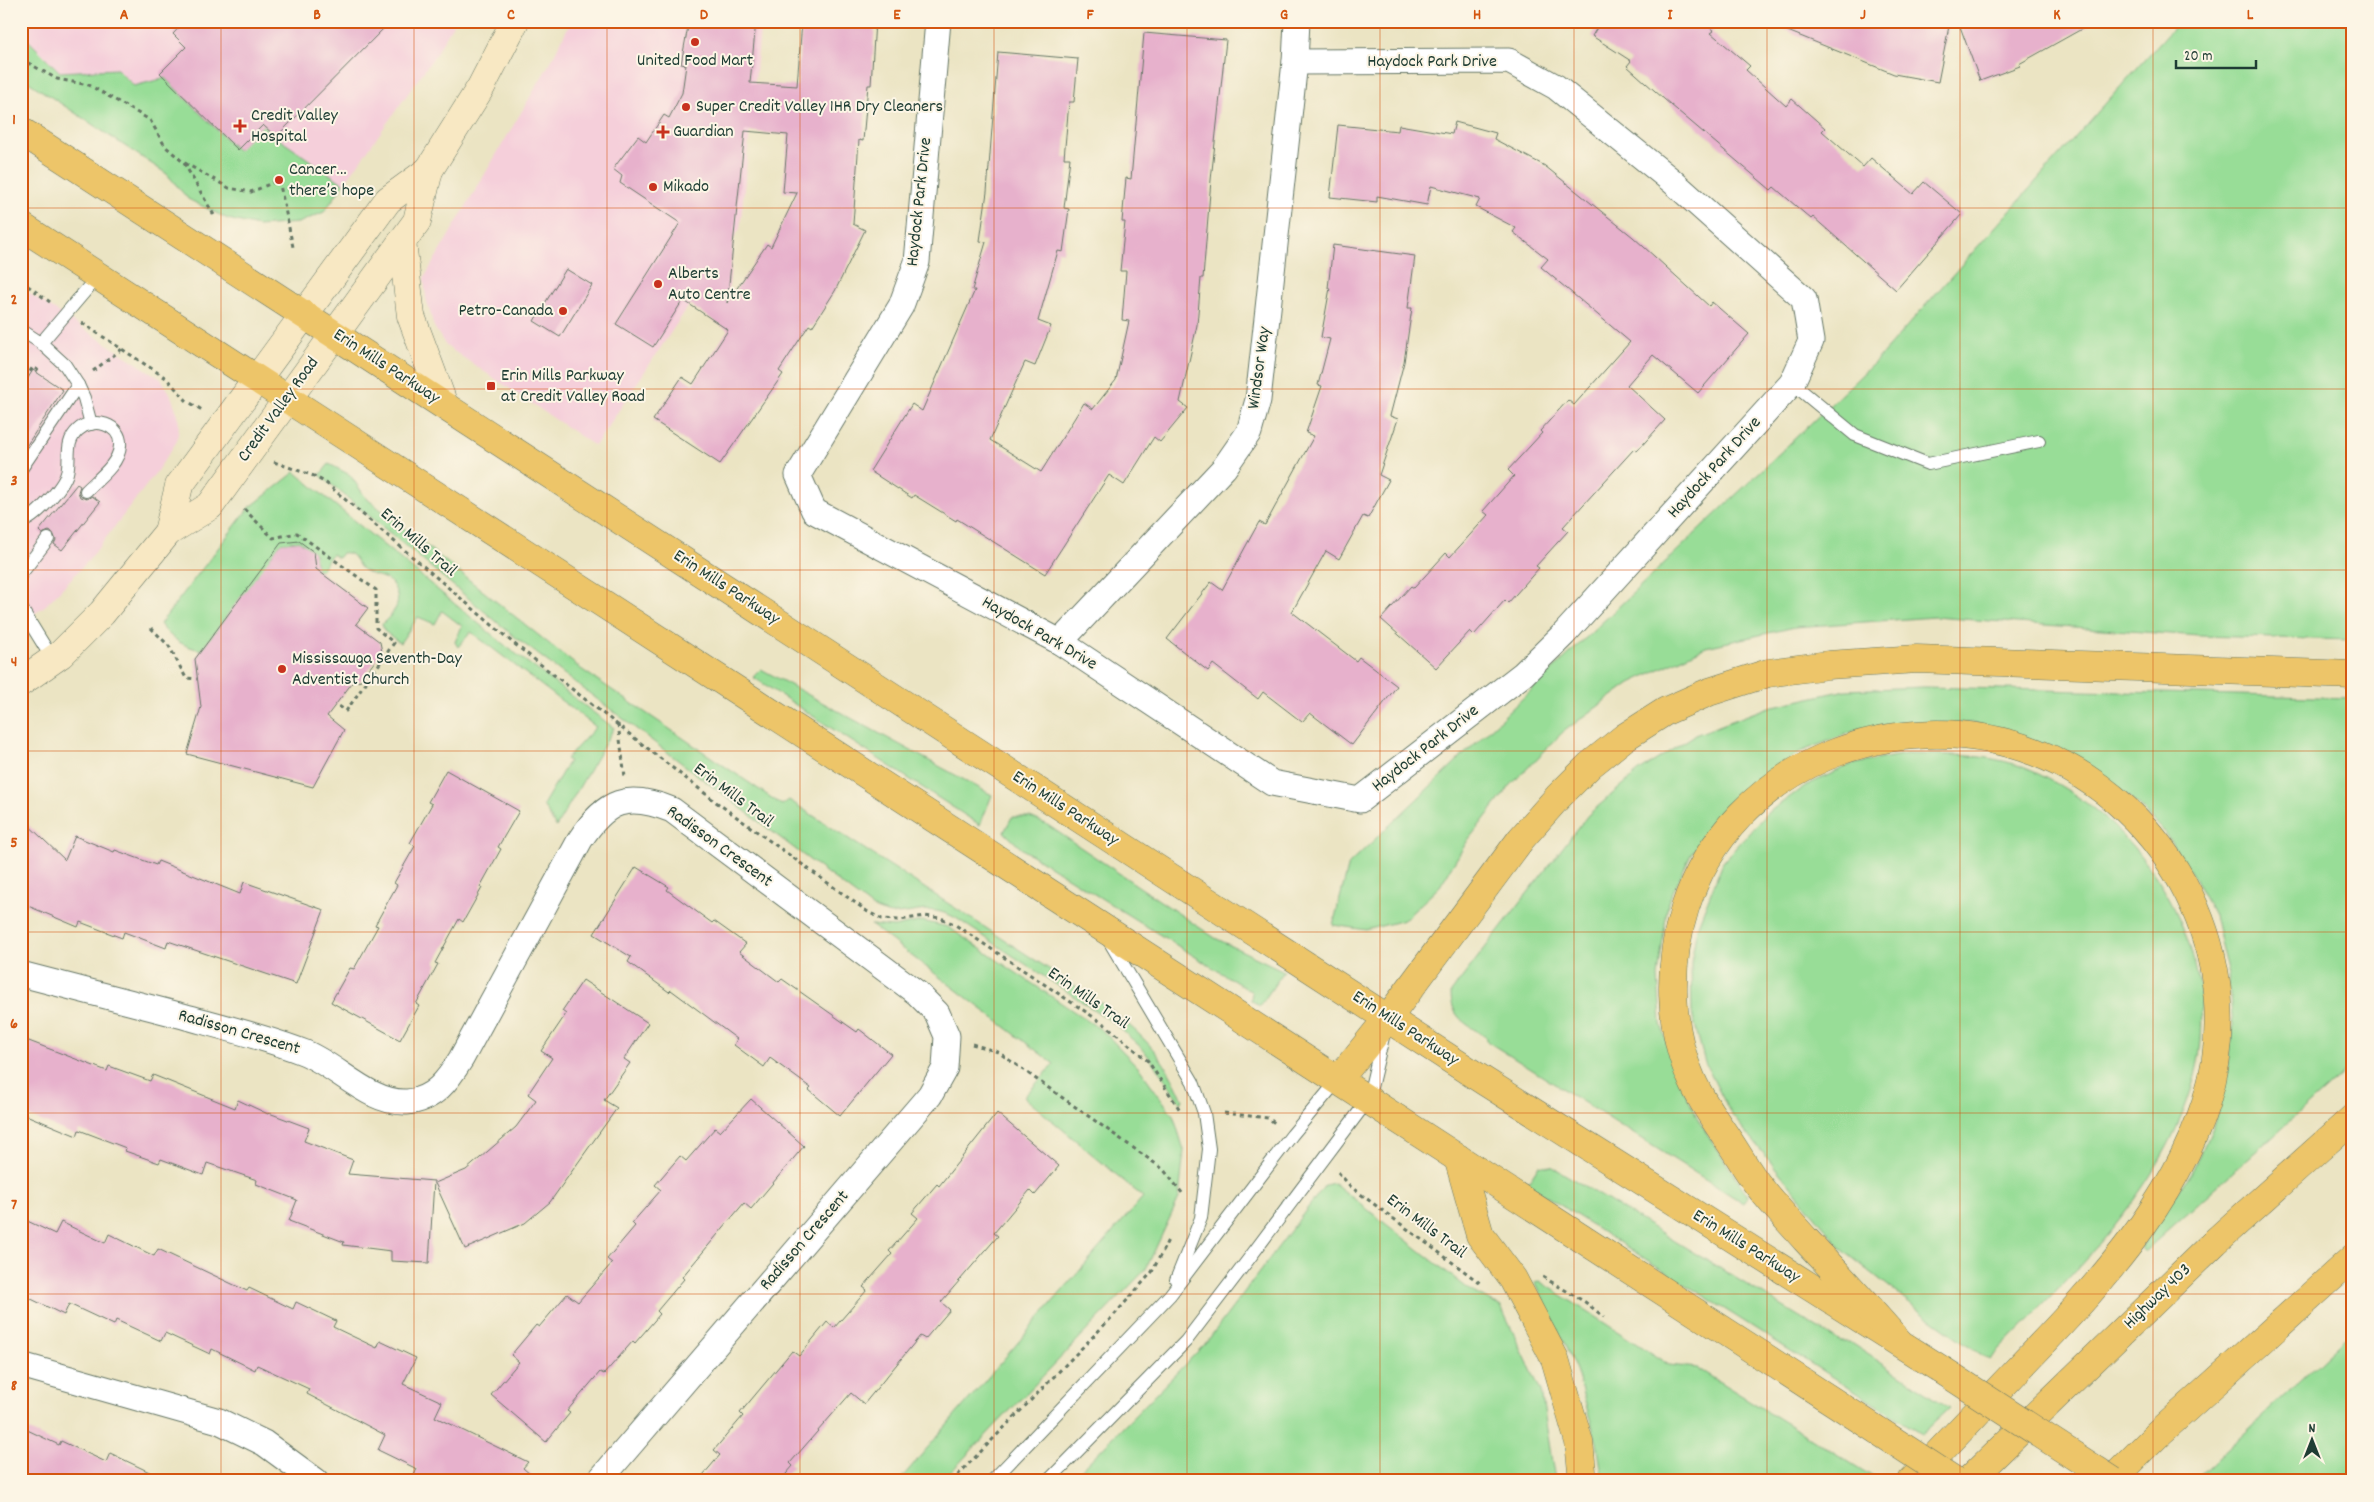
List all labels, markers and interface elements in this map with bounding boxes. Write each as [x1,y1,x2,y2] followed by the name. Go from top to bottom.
[120,4,129,27] text: A
[313,4,321,27] text: B
[507,4,515,27] text: C
[700,4,709,27] text: D
[893,4,901,27] text: E
[1086,4,1094,27] text: F
[1280,4,1288,27] text: G
[1473,4,1481,27] text: H
[1668,4,1674,27] text: I
[1860,4,1866,27] text: J
[2053,4,2061,27] text: K
[2247,4,2254,27] text: L
[689,36,701,48] marker: United Food Mart
[2176,38,2256,70] scale bar
[2184,46,2212,68] text: 20 m
[637,49,754,74] place label: United Food Mart
[1367,50,1497,75] street label: Haydock Park Drive
[696,95,943,120] place label: Super Credit Valley 1HR Dry Cleaners
[680,101,692,113] marker: Super Credit Valley 1HR Dry Cleaners
[251,104,339,150] place label: Credit Valley Hospital
[12,109,16,132] text: 1
[233,119,247,133] marker: Credit Valley Hospital
[673,120,733,145] place label: Guardian
[657,126,669,138] marker: Guardian
[901,136,939,268] street label: Haydock Park Drive
[289,158,374,204] place label: Cancer… there’s hope
[273,174,285,186] marker: Cancer… there’s hope
[663,175,709,200] place label: Mikado
[647,181,659,193] marker: Mikado
[668,262,751,308] place label: Alberts Auto Centre
[652,278,664,290] marker: Alberts Auto Centre
[11,289,18,312] text: 2
[458,299,554,324] place label: Petro-Canada
[557,305,569,317] marker: Petro-Canada
[328,323,445,411] street label: Erin Mills Parkway
[1242,325,1278,411] street label: Windsor Way
[232,352,326,468] street label: Credit Valley Road
[501,364,645,410] place label: Erin Mills Parkway at Credit Valley Road
[485,380,497,392] marker: Erin Mills Parkway at Credit Valley Road
[1662,411,1768,525] street label: Haydock Park Drive
[10,470,18,493] text: 3
[374,503,462,584] street label: Erin Mills Trail
[668,544,785,632] street label: Erin Mills Parkway
[977,591,1101,677] street label: Haydock Park Drive
[292,647,462,693] place label: Mississauga Seventh-Day Adventist Church
[11,651,17,674] text: 4
[276,663,288,675] marker: Mississauga Seventh-Day Adventist Church
[1367,699,1485,799] street label: Haydock Park Drive
[688,758,779,835] street label: Erin Mills Trail
[1007,765,1124,853] street label: Erin Mills Parkway
[661,800,777,894] street label: Radisson Crescent
[10,832,18,855] text: 5
[1042,962,1134,1037] street label: Erin Mills Trail
[1347,985,1464,1073] street label: Erin Mills Parkway
[175,1004,303,1062] street label: Radisson Crescent
[10,1013,18,1036] text: 6
[754,1185,856,1297] street label: Radisson Crescent
[1381,1189,1472,1266] street label: Erin Mills Trail
[11,1194,17,1217] text: 7
[1687,1204,1805,1290] street label: Erin Mills Parkway
[2119,1258,2197,1336] street label: Highway 403
[11,1375,18,1398] text: 8
[2286,1414,2336,1464] north arrow
[2309,1419,2316,1439] text: N

